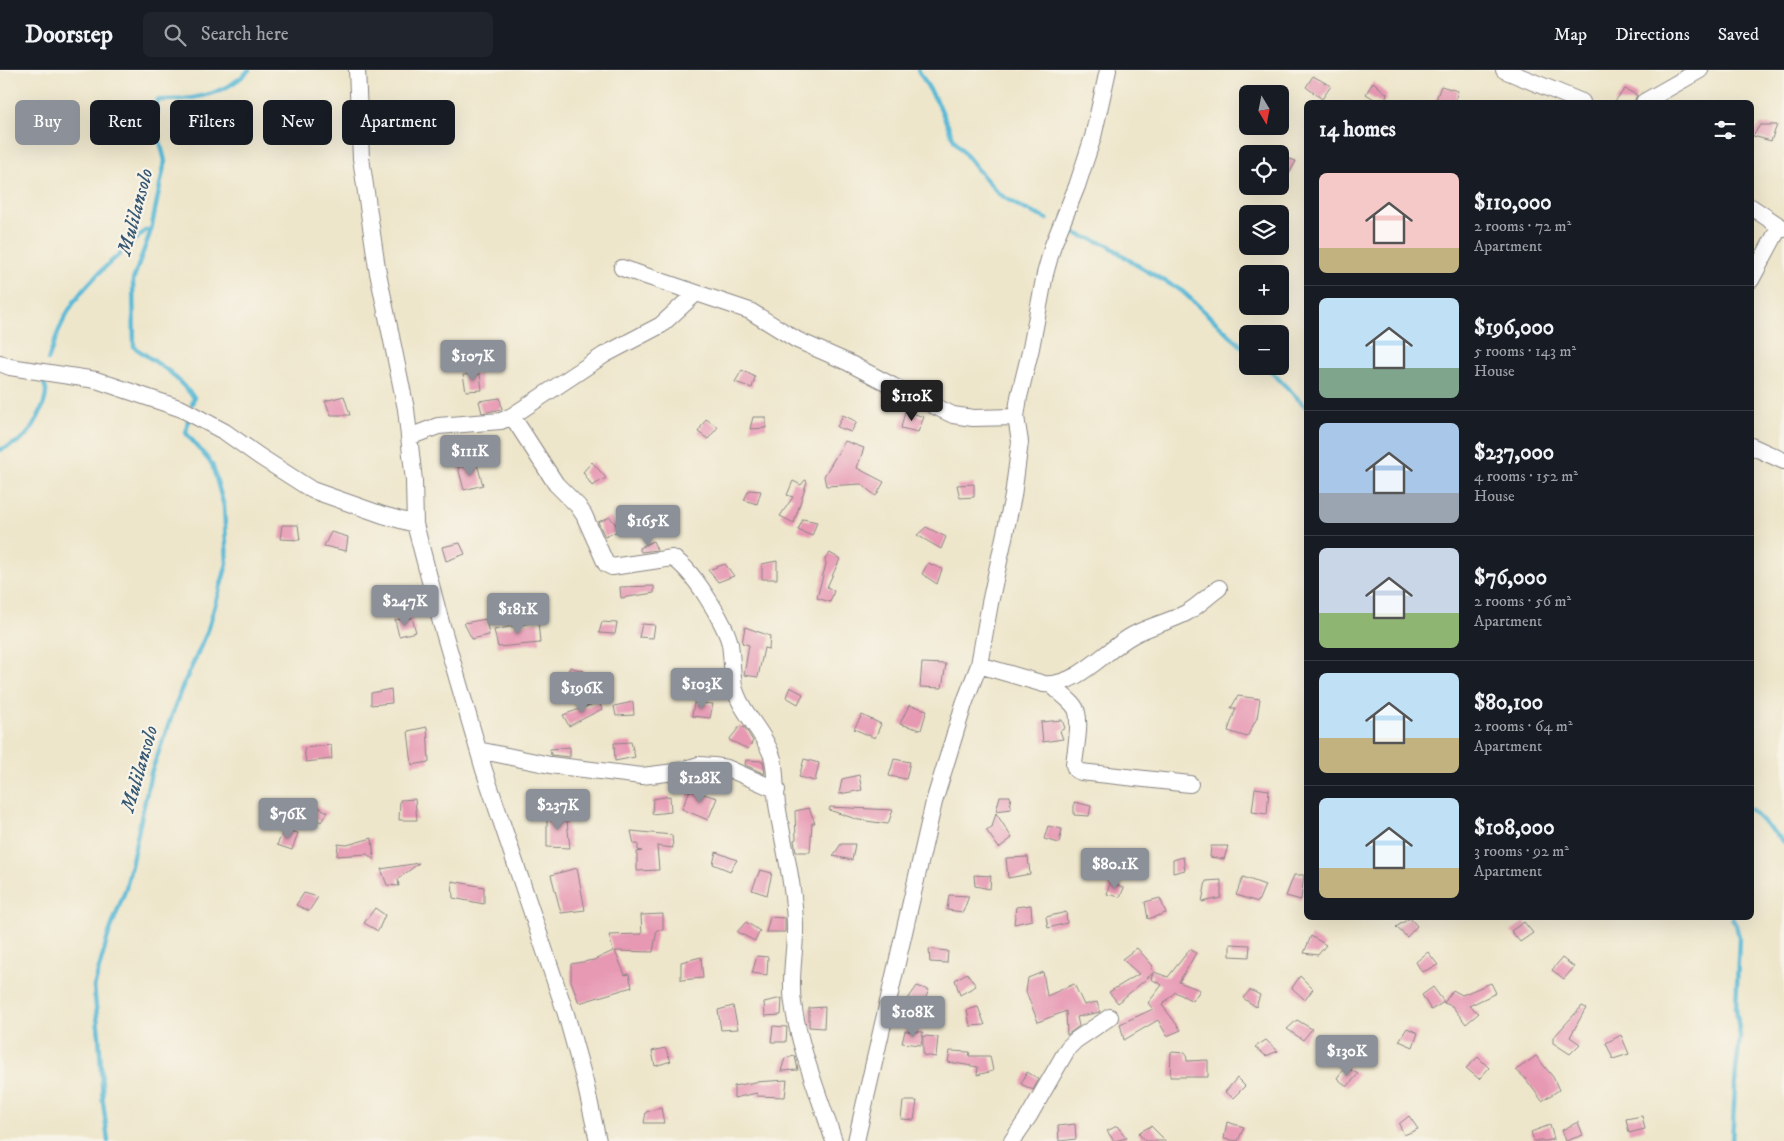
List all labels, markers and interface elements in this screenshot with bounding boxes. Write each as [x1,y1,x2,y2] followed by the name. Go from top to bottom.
[143,12,493,57] search box
[25,20,113,50] text: Doorstep
[161,21,189,49] icon: search
[201,23,289,46] text: Search here
[1554,24,1587,46] text: Map
[1615,24,1690,46] text: Directions
[1718,24,1759,46] text: Saved
[1239,85,1289,135] north arrow
[1239,85,1289,375] map controls
[15,100,80,145] chip: Buy
[90,100,160,145] chip: Rent
[170,100,253,145] chip: Filters
[263,100,332,145] chip: New
[342,100,455,145] chip: Apartment
[1711,116,1739,144] icon: filters
[1319,117,1396,143] text: 14 homes
[1239,145,1289,195] button: locate
[112,166,160,260] water label: Mulilansolo
[1474,190,1552,216] text: $110,000
[1359,193,1419,253] icon: home
[1239,205,1289,255] button: layers
[1474,216,1571,236] text: 2 rooms · 72 m²
[1474,236,1542,256] text: Apartment
[1239,265,1289,315] button: +
[1474,315,1554,341] text: $196,000
[1359,318,1419,378] icon: home
[1239,325,1289,375] button: −
[438,340,508,382] pin: $107K
[1474,341,1576,361] text: 5 rooms · 143 m²
[452,346,494,366] text: $107K
[1474,361,1515,381] text: House
[877,380,947,422] pin: $110K
[892,386,932,406] text: $110K
[435,434,505,477] pin: $111K
[1474,440,1554,466] text: $237,000
[451,441,489,461] text: $111K
[1359,443,1419,503] icon: home
[1474,466,1578,486] text: 4 rooms · 152 m²
[1474,486,1515,506] text: House
[613,504,683,547] pin: $165K
[627,511,669,531] text: $165K
[1474,565,1547,591] text: $76,000
[1359,568,1419,628] icon: home
[370,584,440,627] pin: $247K
[383,591,427,611] text: $247K
[1474,591,1571,611] text: 2 rooms · 56 m²
[483,592,553,635] pin: $181K
[498,599,538,619] text: $181K
[1474,611,1542,631] text: Apartment
[667,668,737,710] pin: $103K
[547,672,617,714] pin: $196K
[682,674,722,694] text: $103K
[561,678,603,698] text: $196K
[1474,690,1543,716] text: $80,100
[1359,693,1419,753] icon: home
[1474,716,1573,736] text: 2 rooms · 64 m²
[115,723,164,817] water label: Mulilansolo
[1474,736,1542,756] text: Apartment
[665,762,735,804] pin: $128K
[679,768,721,788] text: $128K
[523,788,593,831] pin: $237K
[537,795,579,815] text: $237K
[258,798,318,840] pin: $76K
[270,804,306,824] text: $76K
[1474,815,1554,841] text: $108,000
[1359,818,1419,878] icon: home
[1474,841,1569,861] text: 3 rooms · 92 m²
[1074,848,1156,890] pin: $80.1K
[1092,854,1138,874] text: $80.1K
[1474,861,1542,881] text: Apartment
[878,996,948,1038] pin: $108K
[892,1002,934,1022] text: $108K
[1312,1034,1382,1077] pin: $130K
[1327,1041,1367,1061] text: $130K

